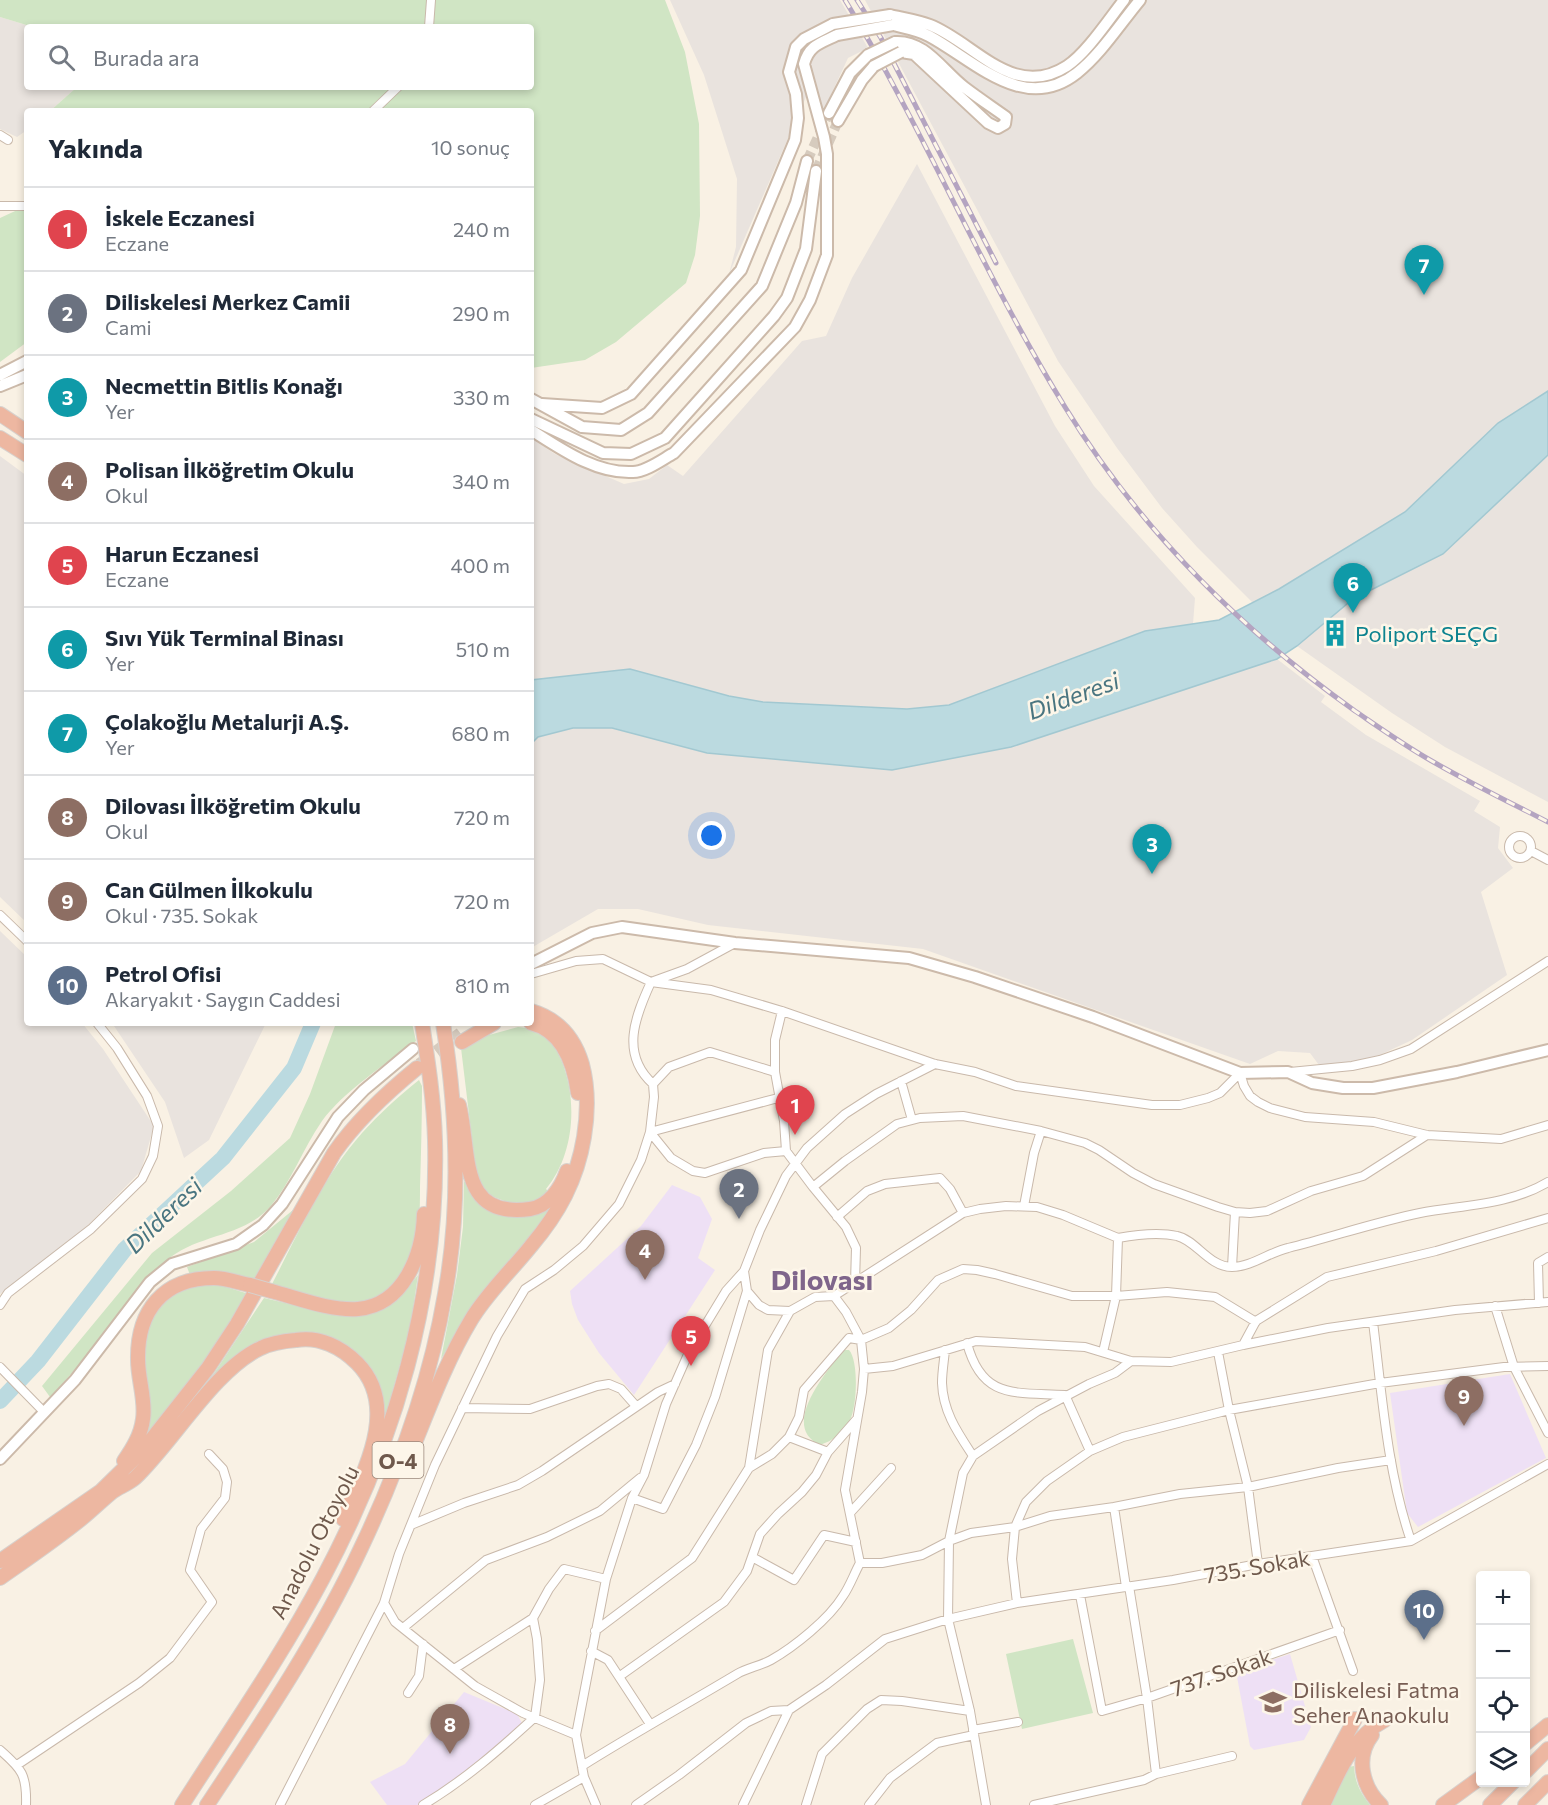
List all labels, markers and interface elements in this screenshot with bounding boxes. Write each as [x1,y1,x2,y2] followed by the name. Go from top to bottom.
[24,24,534,90] search box
[45,41,78,74] icon: search
[93,44,200,71] text: Burada ara
[48,132,143,163] text: Yakında
[431,135,510,159] text: 10 sonuç
[105,204,255,231] text: İskele Eczanesi
[63,217,72,241] text: 1
[453,217,510,241] text: 240 m
[105,231,169,255] text: Eczane
[1404,246,1444,295] pin: 7
[105,288,350,315] text: Diliskelesi Merkez Camii
[62,301,73,325] text: 2
[452,301,510,325] text: 290 m
[105,315,152,339] text: Cami
[105,372,343,399] text: Necmettin Bitlis Konağı
[62,385,73,409] text: 3
[453,385,510,409] text: 330 m
[105,399,135,423] text: Yer
[105,456,354,483] text: Polisan İlköğretim Okulu
[61,469,74,493] text: 4
[452,469,510,493] text: 340 m
[105,483,148,507] text: Okul
[105,540,259,567] text: Harun Eczanesi
[62,553,73,577] text: 5
[451,553,510,577] text: 400 m
[1334,564,1372,613] pin: 6
[105,567,169,591] text: Eczane
[1320,618,1350,648] building icon: Poliport SEÇG
[1355,620,1498,647] place label: Poliport SEÇG
[105,624,344,651] text: Sıvı Yük Terminal Binası
[61,637,74,661] text: 6
[456,637,510,661] text: 510 m
[105,651,135,675] text: Yer
[1023,665,1124,725] water label: Dilderesi
[105,708,349,735] text: Çolakoğlu Metalurji A.Ş.
[62,721,73,745] text: 7
[451,721,510,745] text: 680 m
[105,735,135,759] text: Yer
[105,792,361,819] text: Dilovası İlköğretim Okulu
[61,805,74,829] text: 8
[454,805,510,829] text: 720 m
[105,819,148,843] text: Okul
[697,821,726,850] your location
[1132,824,1172,874] pin: 3
[105,876,313,903] text: Can Gülmen İlkokulu
[61,889,74,913] text: 9
[454,889,510,913] text: 720 m
[105,903,258,927] text: Okul · 735. Sokak
[105,960,221,987] text: Petrol Ofisi
[56,973,79,997] text: 10
[455,973,510,997] text: 810 m
[105,987,341,1011] text: Akaryakıt · Saygın Caddesi
[776,1086,814,1135] pin: 1
[720,1170,758,1219] pin: 2
[119,1171,208,1259] water label: Dilderesi
[626,1230,664,1280] pin: 4
[771,1262,873,1296] district label: Dilovası
[672,1316,710,1366] pin: 5
[1444,1376,1484,1426] pin: 9
[372,1442,424,1478] road number: O-4
[264,1461,364,1623] street label: Anadolu Otoyolu
[1202,1543,1312,1589] street label: 735. Sokak
[1476,1571,1530,1787] map controls
[1476,1571,1530,1625] button: +
[1404,1590,1444,1640] pin: 10
[1476,1625,1530,1679] button: −
[1167,1642,1275,1702] street label: 737. Sokak
[1293,1676,1460,1728] place label: Diliskelesi Fatma Seher Anaokulu
[1476,1679,1530,1733] button: locate
[1258,1687,1288,1717] school or university icon: Diliskelesi Fatma Seher Anaokulu
[430,1704,470,1754] pin: 8
[1476,1733,1530,1787] button: layers

